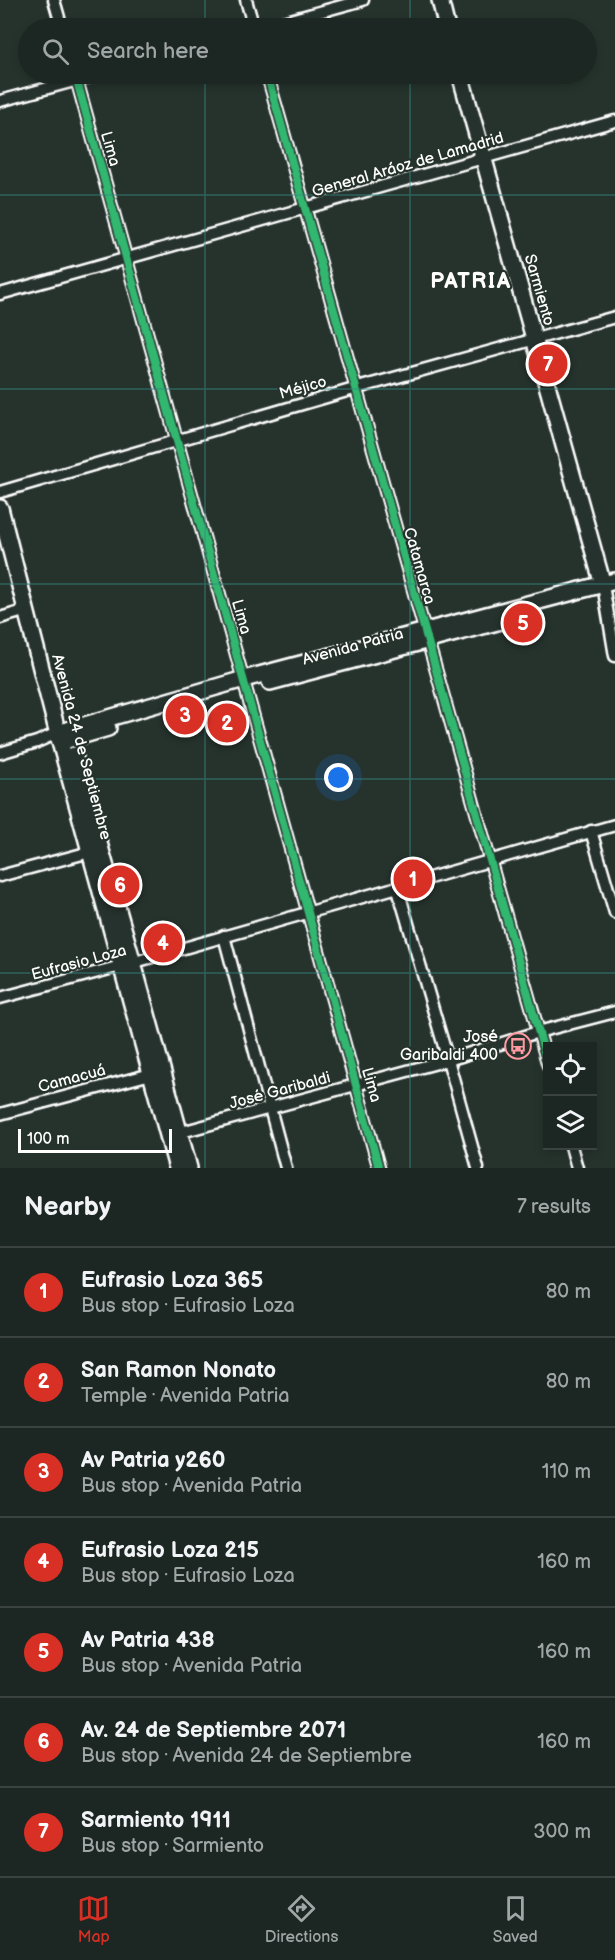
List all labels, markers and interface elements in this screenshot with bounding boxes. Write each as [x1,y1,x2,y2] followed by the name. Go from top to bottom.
[18,18,597,84] search box
[39,35,72,68] icon: search
[87,38,209,65] text: Search here
[96,129,124,169] street label: Lima
[310,129,506,201] street label: General Aráoz de Lamadrid
[520,252,558,328] street label: Sarmiento
[430,268,512,295] district label: PATRIA
[528,342,568,386] pin: 7
[277,372,329,404] street label: Méjico
[399,525,439,607] street label: Catamarca
[227,597,255,637] street label: Lima
[504,600,542,646] pin: 5
[300,624,406,670] street label: Avenida Patria
[47,652,115,842] street label: Avenida 24 de Septiembre
[166,692,204,738] pin: 3
[208,700,246,746] pin: 2
[324,763,353,792] your location
[394,856,432,902] pin: 1
[100,862,140,908] pin: 6
[144,920,182,966] pin: 4
[29,941,129,985] street label: Eufrasio Loza
[400,1028,498,1065] place label: José Garibaldi 400
[503,1031,533,1061] bus stop icon: José Garibaldi 400
[543,1042,597,1150] map controls
[543,1042,597,1096] button: locate
[36,1061,108,1097] street label: Camacuá
[357,1065,385,1105] street label: Lima
[227,1068,333,1114] street label: José Garibaldi
[543,1096,597,1150] button: layers
[18,1126,172,1154] scale bar
[27,1130,70,1149] text: 100 m
[24,1192,111,1223] text: Nearby
[517,1195,591,1219] text: 7 results
[81,1267,263,1294] text: Eufrasio Loza 365
[39,1280,48,1304] text: 1
[546,1280,591,1304] text: 80 m
[81,1294,295,1318] text: Bus stop · Eufrasio Loza
[81,1357,276,1384] text: San Ramon Nonato
[38,1370,49,1394] text: 2
[546,1370,591,1394] text: 80 m
[81,1384,290,1408] text: Temple · Avenida Patria
[81,1447,226,1474] text: Av Patria y260
[38,1460,49,1484] text: 3
[542,1460,591,1484] text: 110 m
[81,1474,302,1498] text: Bus stop · Avenida Patria
[81,1537,259,1564] text: Eufrasio Loza 215
[38,1550,49,1574] text: 4
[537,1550,591,1574] text: 160 m
[81,1564,295,1588] text: Bus stop · Eufrasio Loza
[81,1627,215,1654] text: Av Patria 438
[38,1640,49,1664] text: 5
[537,1640,591,1664] text: 160 m
[81,1654,302,1678] text: Bus stop · Avenida Patria
[81,1717,346,1744] text: Av. 24 de Septiembre 2071
[37,1730,50,1754] text: 6
[537,1730,591,1754] text: 160 m
[81,1744,412,1768] text: Bus stop · Avenida 24 de Septiembre
[81,1807,231,1834] text: Sarmiento 1911
[38,1820,49,1844] text: 7
[533,1820,591,1844] text: 300 m
[81,1834,264,1858] text: Bus stop · Sarmiento
[77,1892,110,1947] tab: Map
[265,1892,338,1947] tab: Directions
[493,1892,538,1947] tab: Saved

